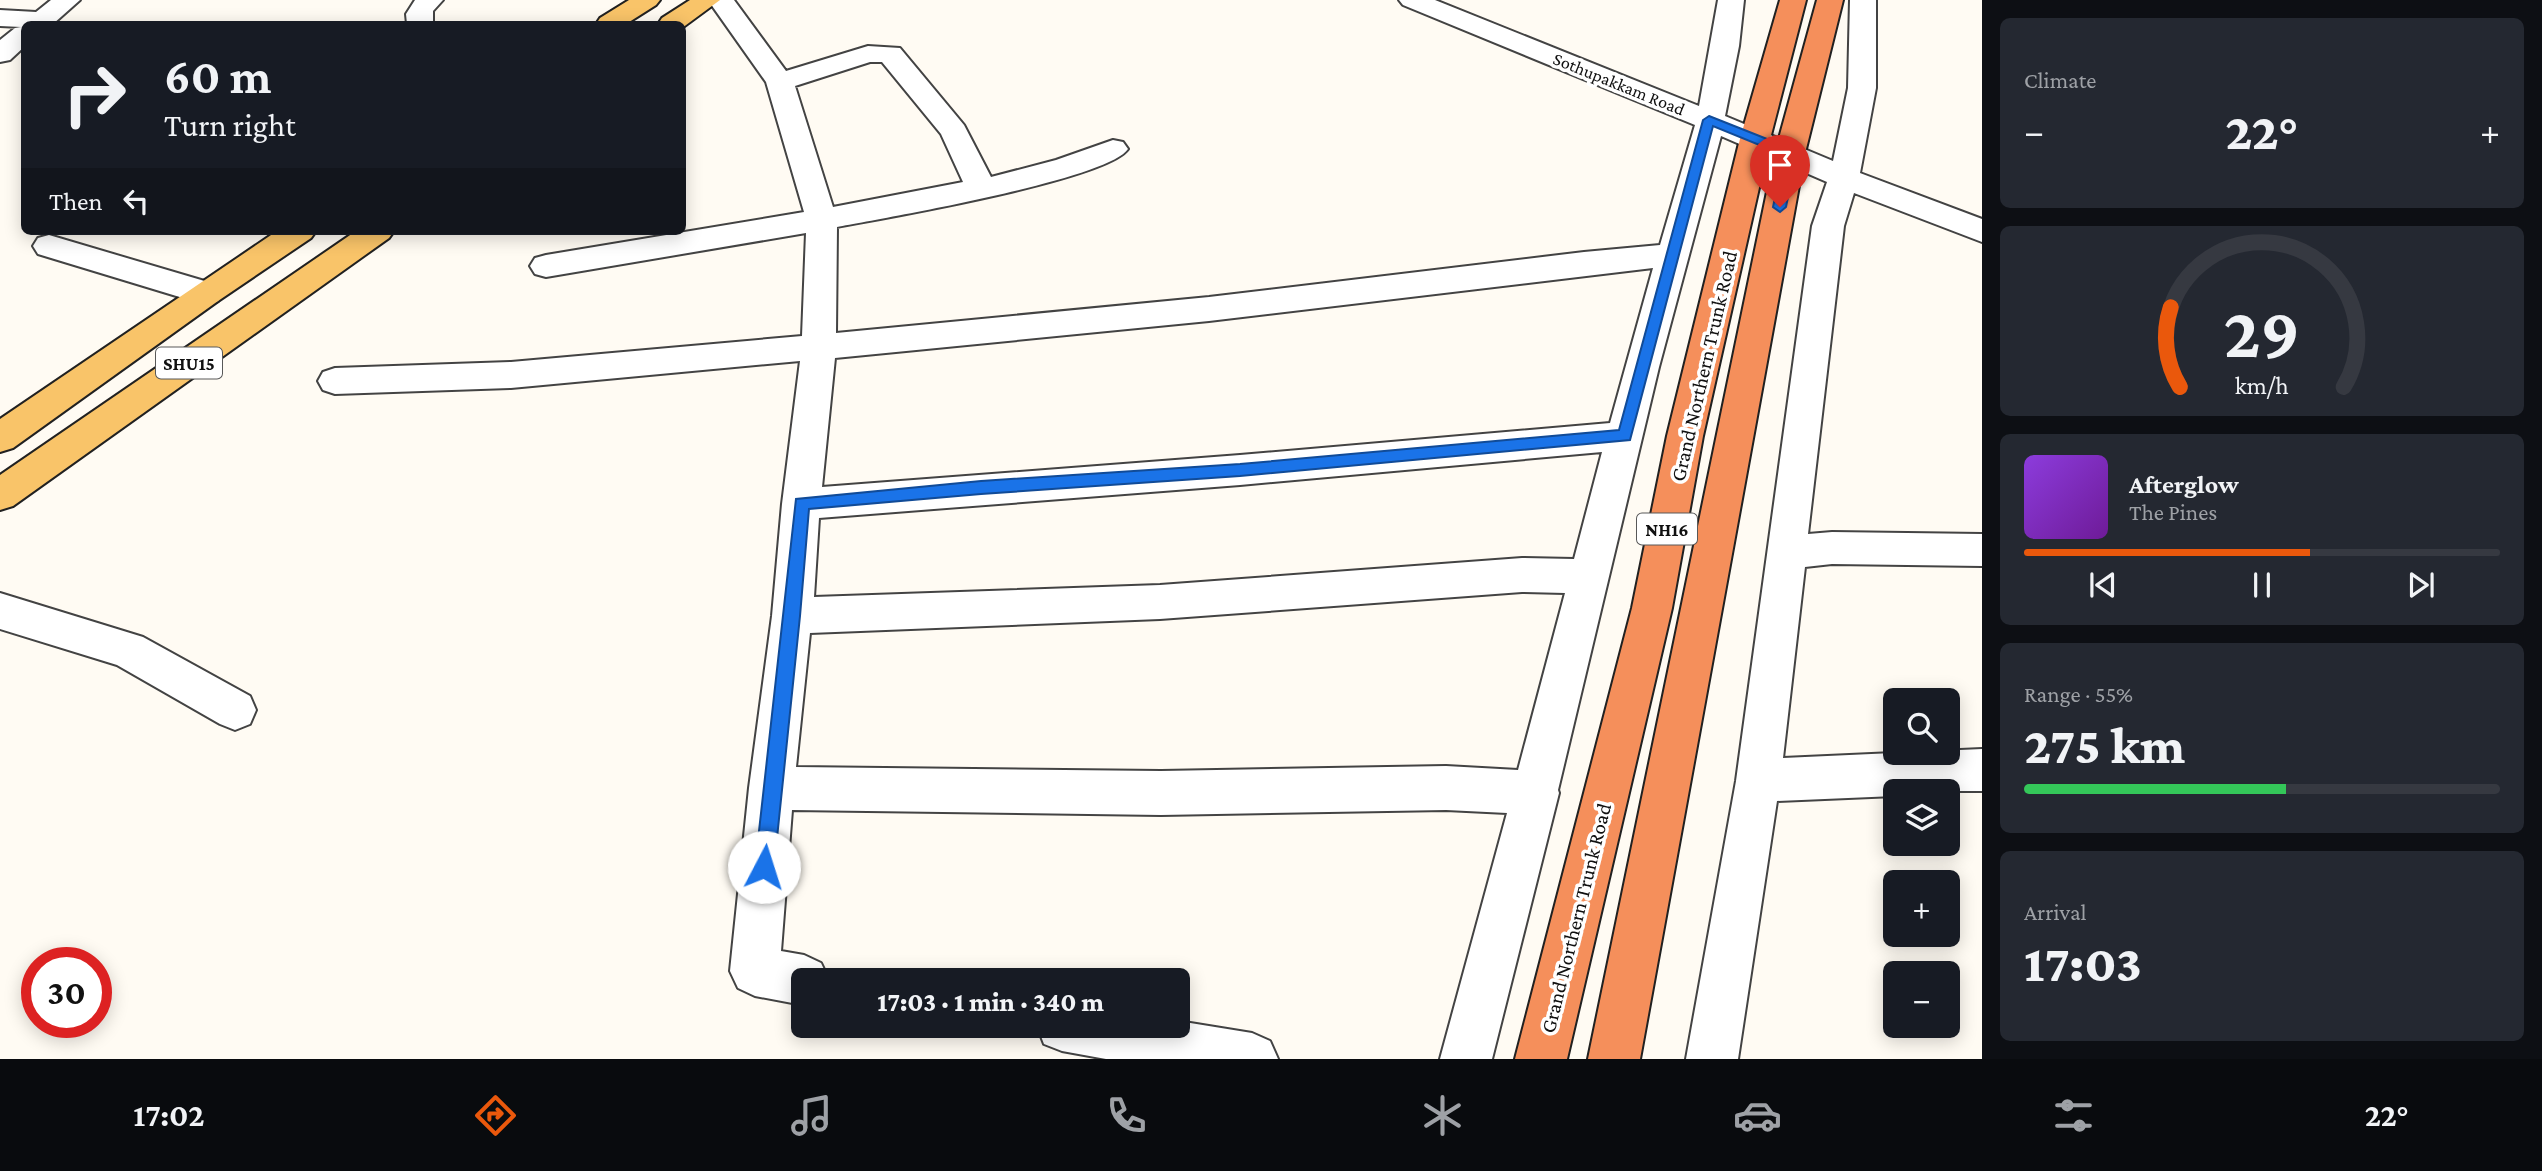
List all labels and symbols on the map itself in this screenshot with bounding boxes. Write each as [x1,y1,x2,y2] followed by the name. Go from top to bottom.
[1550,48,1688,120] street label: Sothupakkam Road
[1750,135,1810,207] pin
[1666,248,1742,484] street label: Grand Northern Trunk Road
[156,348,222,378] road number: SHU15
[1637,514,1697,544] road number: NH16
[1536,801,1616,1035] street label: Grand Northern Trunk Road
[727,830,801,904] position arrow
[21,947,112,1038] speed limit sign: 30

